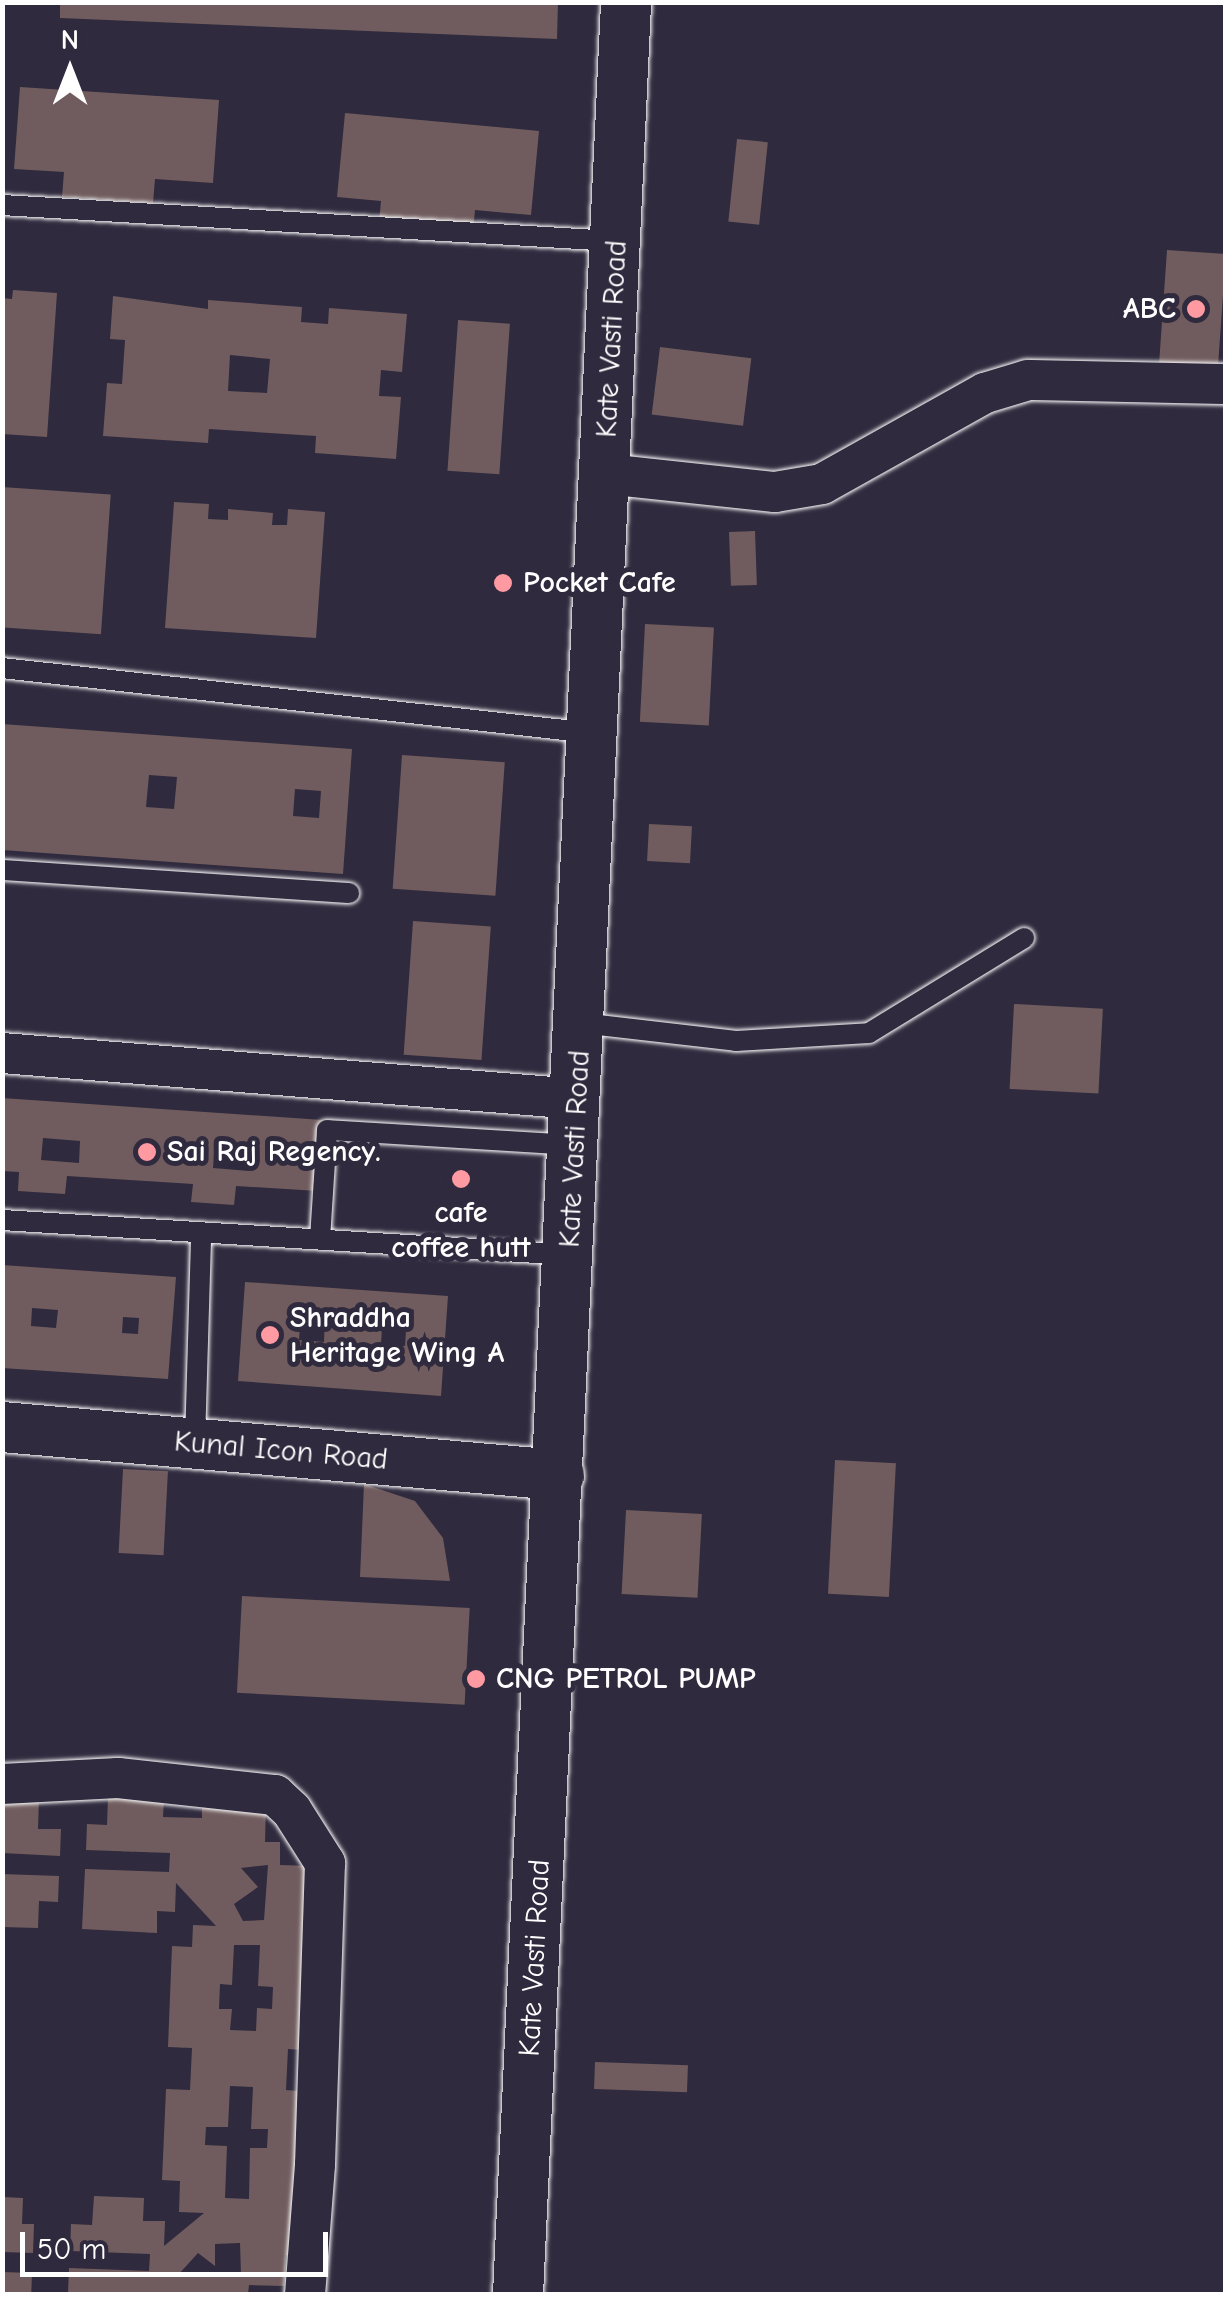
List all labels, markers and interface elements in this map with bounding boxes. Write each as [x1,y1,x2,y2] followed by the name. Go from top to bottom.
[20,20,120,120] north arrow
[61,24,79,56] text: N
[589,239,635,439] street label: Kate Vasti Road
[1123,291,1176,327] place label: ABC
[1185,298,1207,320] marker: ABC
[523,565,676,601] place label: Pocket Cafe
[492,572,514,594] marker: Pocket Cafe
[552,1049,598,1249] street label: Kate Vasti Road
[167,1134,381,1170] place label: Sai Raj Regency.
[136,1141,158,1163] marker: Sai Raj Regency.
[450,1168,472,1190] marker: cafe coffee hutt
[391,1195,531,1266] place label: cafe coffee hutt
[290,1300,504,1370] place label: Shraddha Heritage Wing A
[259,1324,281,1346] marker: Shraddha Heritage Wing A
[173,1424,389,1478] street label: Kunal Icon Road
[496,1661,756,1697] place label: CNG PETROL PUMP
[465,1668,487,1690] marker: CNG PETROL PUMP
[512,1858,558,2058] street label: Kate Vasti Road
[25,2212,332,2274] scale bar
[37,2232,106,2267] text: 50 m

